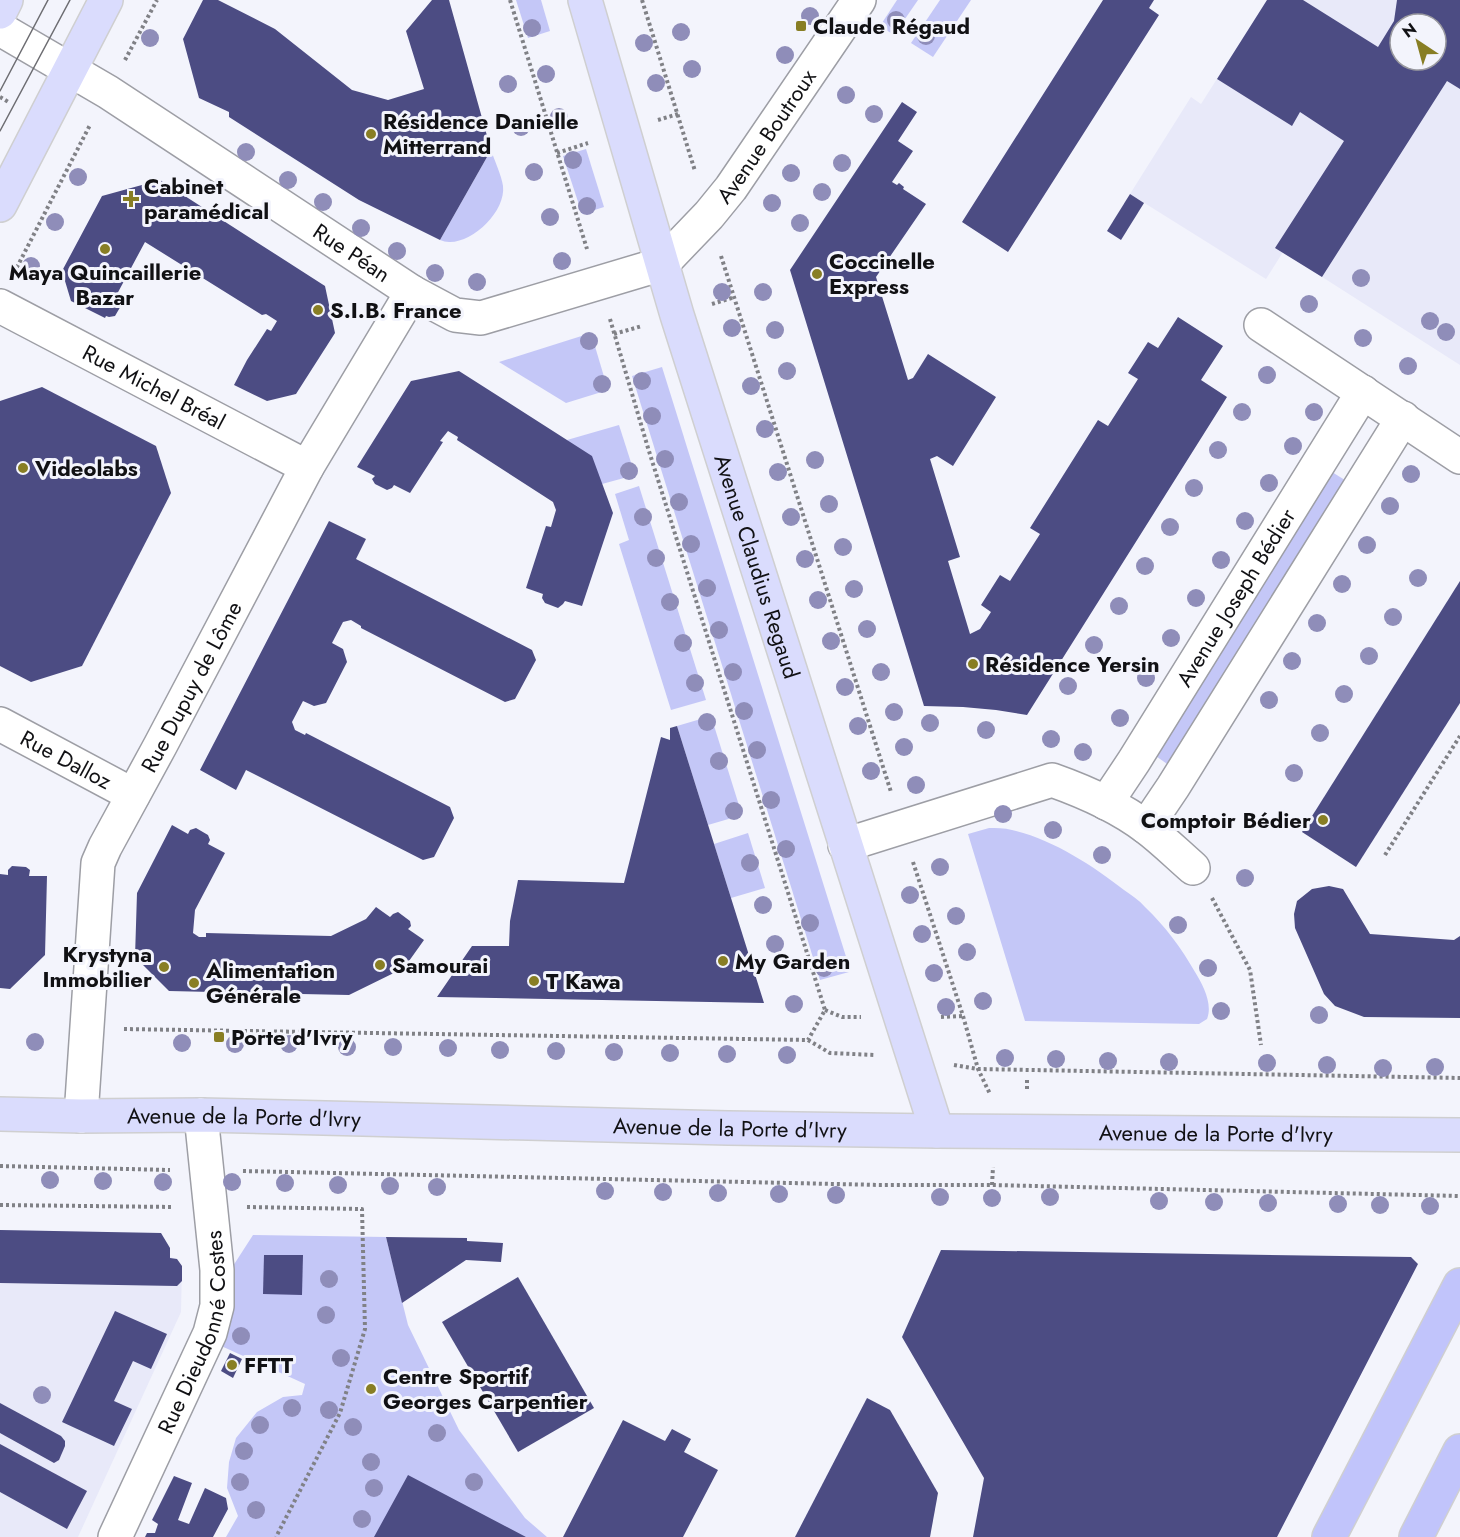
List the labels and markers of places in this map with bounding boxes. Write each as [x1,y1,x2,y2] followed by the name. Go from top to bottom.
[813,10,970,42] place label: Claude Régaud
[794,19,808,33] marker: Claude Régaud
[383,105,579,162] place label: Résidence Danielle Mitterrand
[364,127,378,141] marker: Résidence Danielle Mitterrand
[144,170,269,227] place label: Cabinet paramédical
[122,190,140,208] marker: Cabinet paramédical
[98,242,112,256] marker: Maya Quincaillerie Bazar
[829,245,935,302] place label: Coccinelle Express
[9,256,201,313] place label: Maya Quincaillerie Bazar
[810,267,824,281] marker: Coccinelle Express
[330,294,462,326] place label: S.I.B. France
[311,303,325,317] marker: S.I.B. France
[34,452,138,484] place label: Videolabs
[16,461,30,475] marker: Videolabs
[985,648,1160,680] place label: Résidence Yersin
[966,657,980,671] marker: Résidence Yersin
[1141,804,1311,836] place label: Comptoir Bédier
[1316,813,1330,827] marker: Comptoir Bédier
[43,938,152,995] place label: Krystyna Immobilier
[735,945,850,977] place label: My Garden
[392,949,488,981] place label: Samourai
[205,954,335,1011] place label: Alimentation Générale
[716,954,730,968] marker: My Garden
[373,958,387,972] marker: Samourai
[157,960,171,974] marker: Krystyna Immobilier
[546,965,621,997] place label: T Kawa
[527,974,541,988] marker: T Kawa
[187,976,201,990] marker: Alimentation Générale
[231,1021,353,1053] place label: Porte d'Ivry
[212,1030,226,1044] marker: Porte d'Ivry
[244,1349,294,1381] place label: FFTT
[225,1358,239,1372] marker: FFTT
[383,1360,588,1417] place label: Centre Sportif Georges Carpentier
[364,1382,378,1396] marker: Centre Sportif Georges Carpentier

